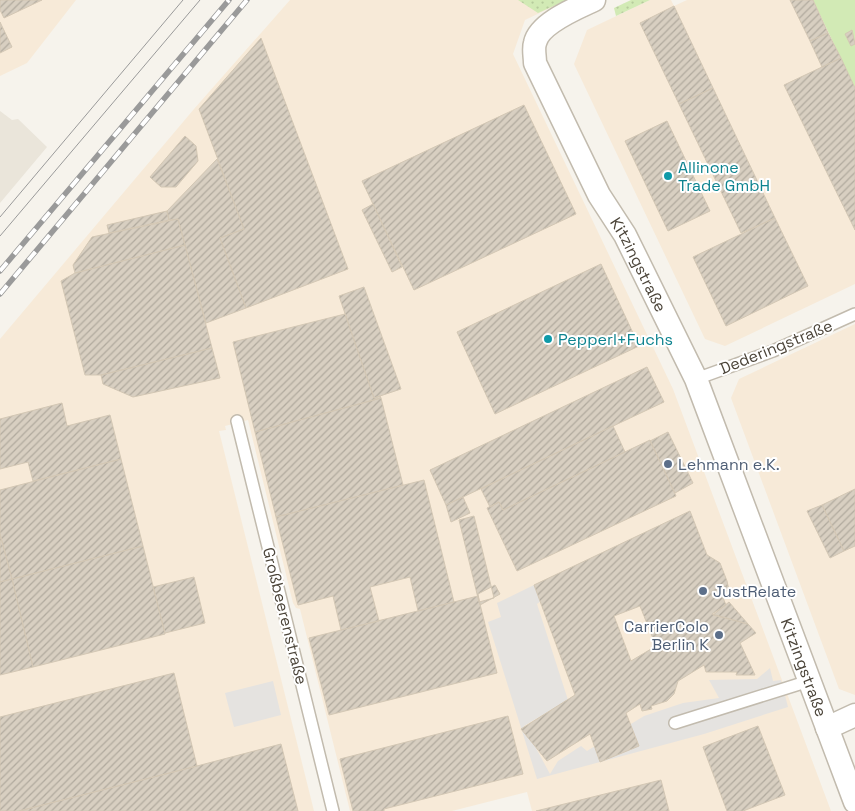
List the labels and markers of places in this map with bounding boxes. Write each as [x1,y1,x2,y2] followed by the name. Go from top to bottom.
[678,157,770,196] place label: Allinone Trade GmbH
[662,170,674,182] marker: Allinone Trade GmbH
[558,329,673,350] place label: Pepperl+Fuchs
[542,333,554,345] marker: Pepperl+Fuchs
[678,454,780,475] place label: Lehmann e.K.
[662,458,674,470] marker: Lehmann e.K.
[713,581,796,602] place label: JustRelate
[697,585,709,597] marker: JustRelate
[624,616,709,655] place label: CarrierColo Berlin K
[713,629,725,641] marker: CarrierColo Berlin K

